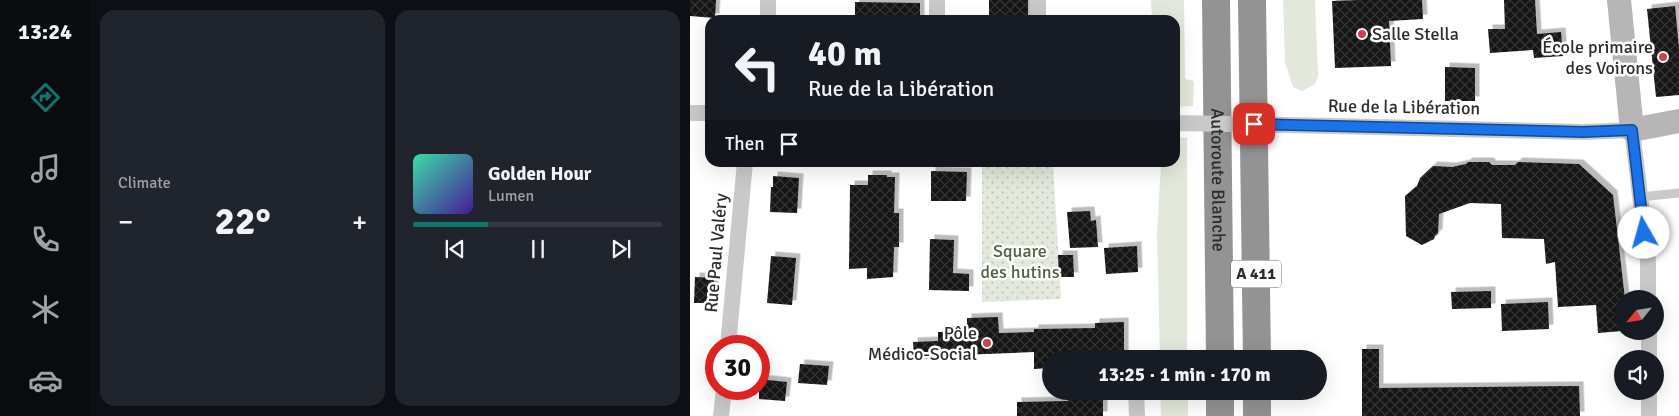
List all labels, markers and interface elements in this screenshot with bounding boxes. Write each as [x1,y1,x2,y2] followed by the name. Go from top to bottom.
[18,18,72,45] text: 13:24
[1372,23,1459,45] place label: Salle Stella
[1356,28,1368,40] marker: Salle Stella
[808,32,882,75] text: 40 m
[725,35,790,100] icon: left
[1542,36,1653,79] place label: École primaire des Voirons
[1657,51,1669,63] marker: École primaire des Voirons
[808,75,994,102] text: Rue de la Libération
[28,80,63,115] icon: directions
[1328,95,1480,119] street label: Rue de la Libération
[1233,103,1275,145] pin
[1206,108,1230,252] street label: Autoroute Blanche
[1240,110,1268,138] icon: arrive
[775,130,803,158] icon: arrive
[725,132,765,156] text: Then
[28,151,63,186] icon: music
[488,162,591,186] text: Golden Hour
[118,173,171,193] text: Climate
[488,186,534,206] text: Lumen
[700,192,732,314] street label: Rue Paul Valéry
[214,198,271,245] text: 22°
[118,205,133,239] text: −
[352,205,367,239] text: +
[1617,206,1669,258] position arrow
[28,222,63,257] icon: phone
[441,235,469,263] icon: previous
[524,235,552,263] icon: pause
[607,235,635,263] icon: next
[980,240,1060,283] park label: Square des hutins
[1231,260,1281,288] road number: A 411
[1614,290,1664,340] north arrow
[1614,290,1664,400] map controls
[28,292,63,327] icon: climate
[868,322,977,365] place label: Pôle Médico-Social
[705,335,770,400] speed limit sign: 30
[981,337,993,349] marker: Pôle Médico-Social
[1614,350,1664,400] button: sound
[28,363,63,398] icon: car
[1098,363,1271,387] text: 13:25 · 1 min · 170 m

